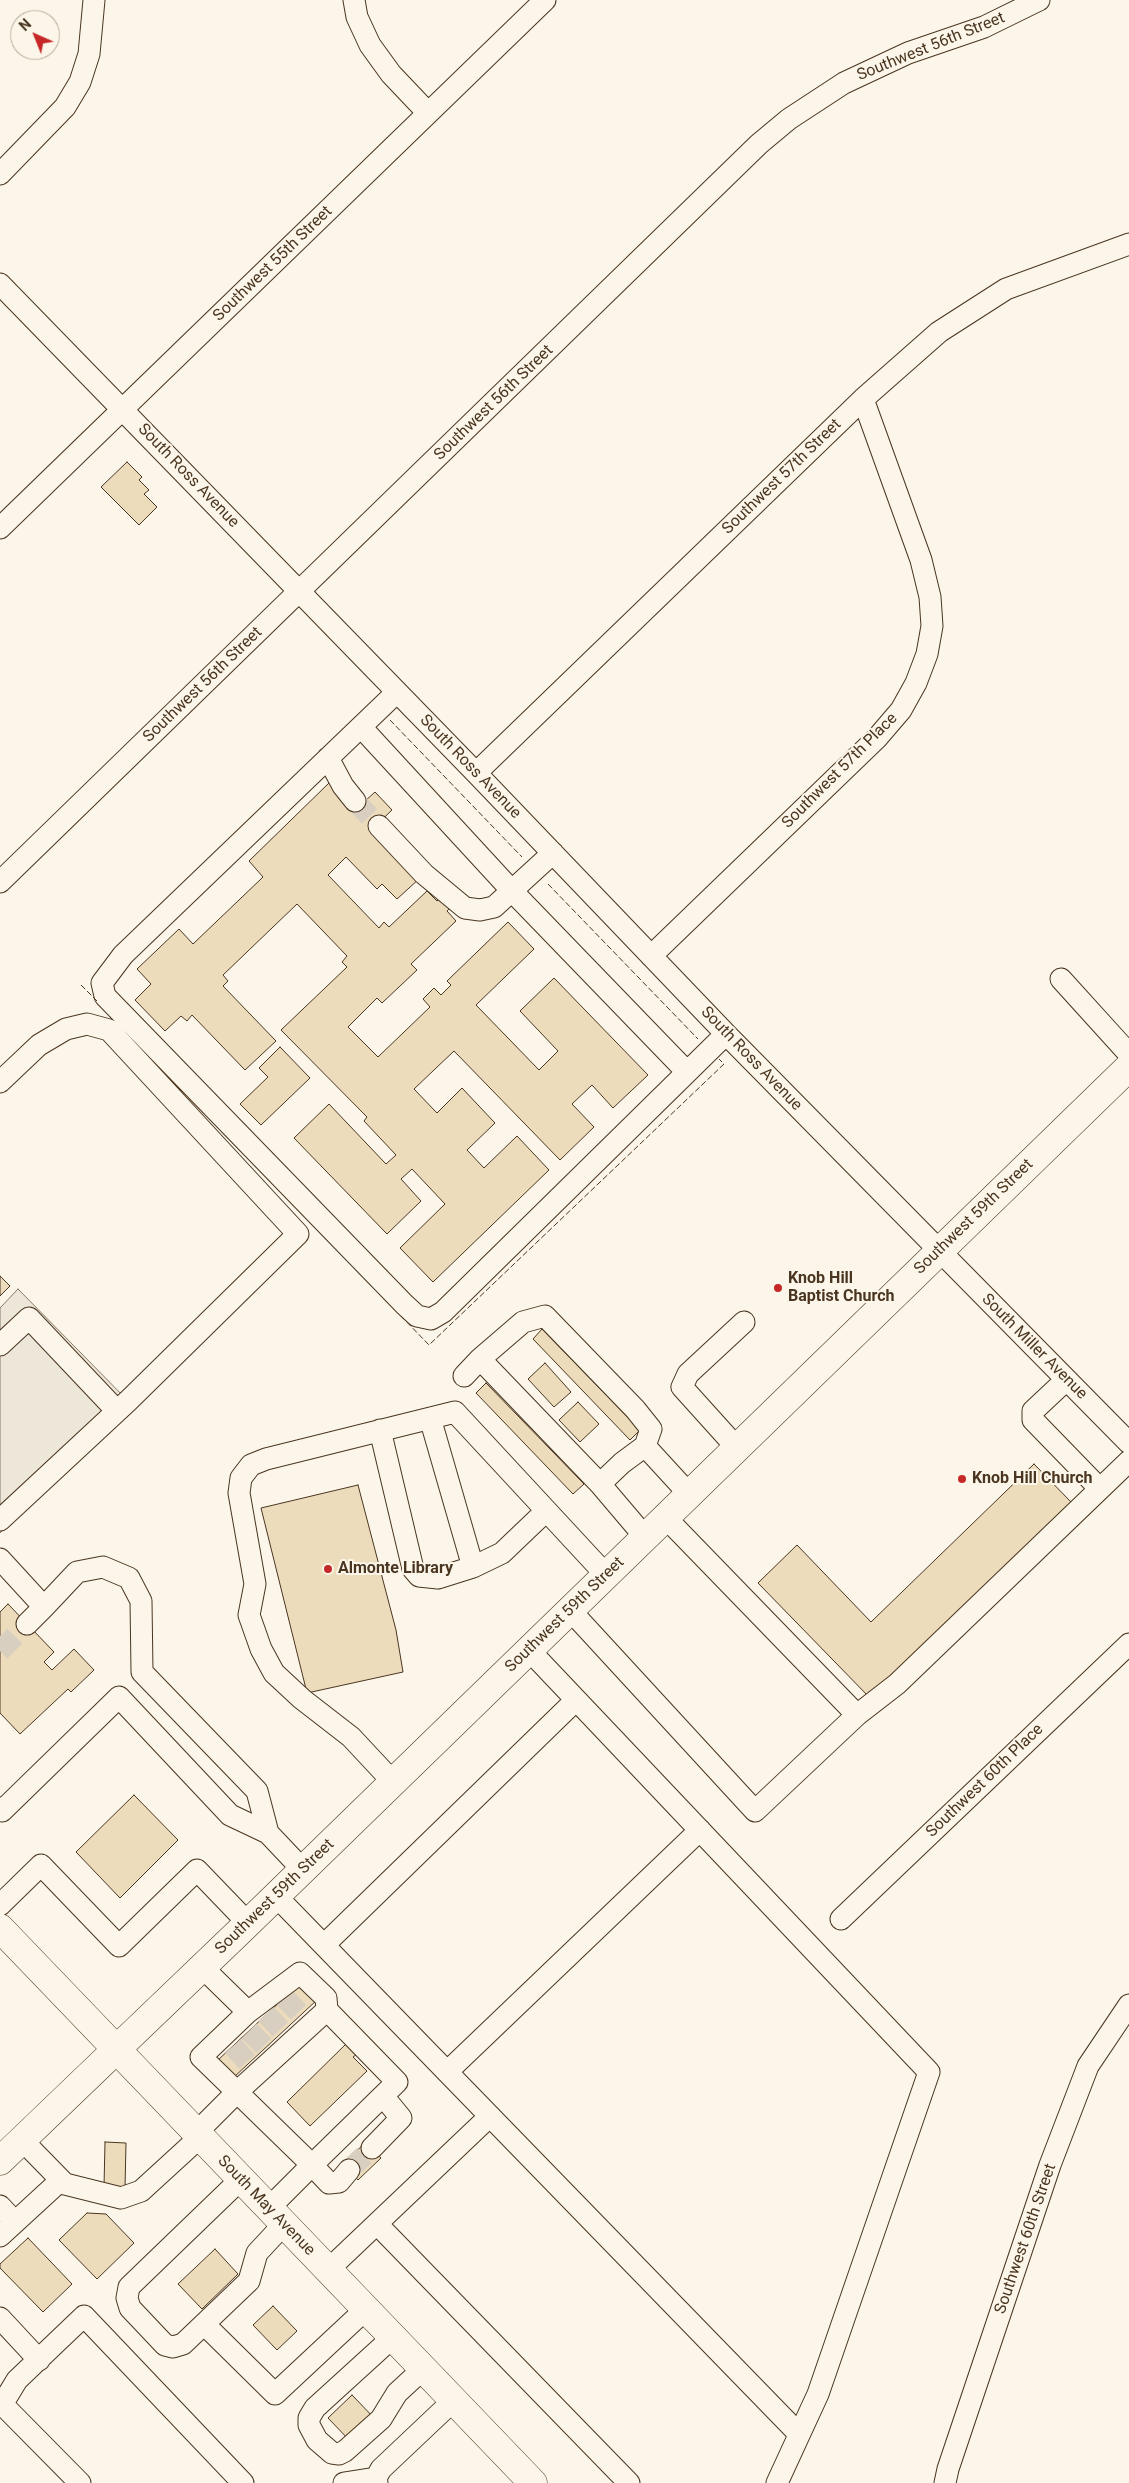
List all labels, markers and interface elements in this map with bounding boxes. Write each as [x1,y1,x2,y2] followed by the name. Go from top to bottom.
[854,9,1008,85] street label: Southwest 56th Street
[10,10,60,60] north arrow
[16,16,34,34] text: N
[210,202,336,326] street label: Southwest 55th Street
[431,341,557,465] street label: Southwest 56th Street
[719,415,845,539] street label: Southwest 57th Street
[133,420,243,532] street label: South Ross Avenue
[140,623,266,747] street label: Southwest 56th Street
[778,709,902,833] street label: Southwest 57th Place
[415,711,525,823] street label: South Ross Avenue
[696,1003,806,1115] street label: South Ross Avenue
[911,1155,1037,1279] street label: Southwest 59th Street
[788,1269,894,1307] place label: Knob Hill Baptist Church
[772,1282,784,1294] marker: Knob Hill Baptist Church
[977,1290,1091,1404] street label: South Miller Avenue
[972,1469,1092,1489] place label: Knob Hill Church
[956,1473,968,1485] marker: Knob Hill Church
[502,1553,628,1677] street label: Southwest 59th Street
[338,1559,453,1579] place label: Almonte Library
[322,1563,334,1575] marker: Almonte Library
[923,1720,1047,1842] street label: Southwest 60th Place
[212,1835,338,1959] street label: Southwest 59th Street
[213,2152,319,2260] street label: South May Avenue
[991,2161,1061,2317] street label: Southwest 60th Street

